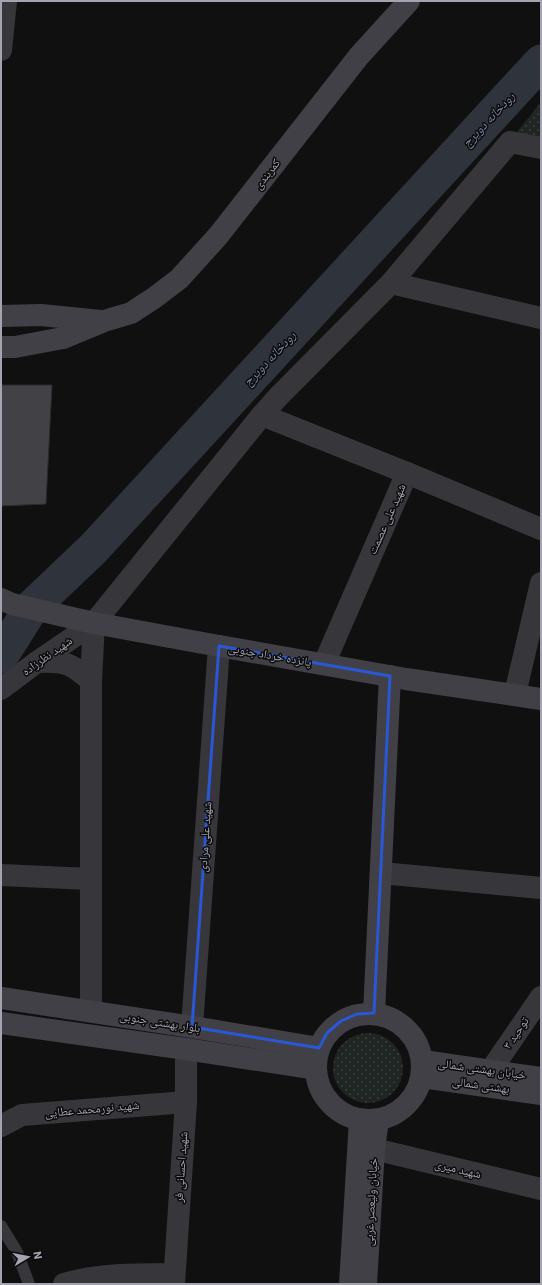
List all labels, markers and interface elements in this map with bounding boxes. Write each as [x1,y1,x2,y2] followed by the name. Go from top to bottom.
[458,88,518,151] water label: رودخانه دویرج
[250,155,283,192] street label: کمربندی
[239,327,299,390] water label: رودخانه دویرج
[364,481,409,556] street label: شهید علی عصمت
[19,633,75,679] street label: شهید نظرزاده
[227,640,313,670] street label: پانزده خرداد جنوبی
[195,801,215,873] street label: شهید علی مرادی
[118,1008,202,1036] street label: بلوار بهشتی جنوبی
[499,1013,532,1052] street label: توحید ۳
[437,1055,528,1083] street label: خیابان بهشتی شمالی
[451,1073,511,1096] street label: بهشتی شمالی
[44,1097,140,1120] street label: شهید نورمحمد عطایی
[170,1131,191,1204] street label: شهید احسانی فر
[433,1156,483,1181] street label: شهید میری
[361,1157,381,1246] street label: خیابان ولیعصر غربی
[8,1237,48,1277] north arrow
[30,1250,45,1260] text: N

